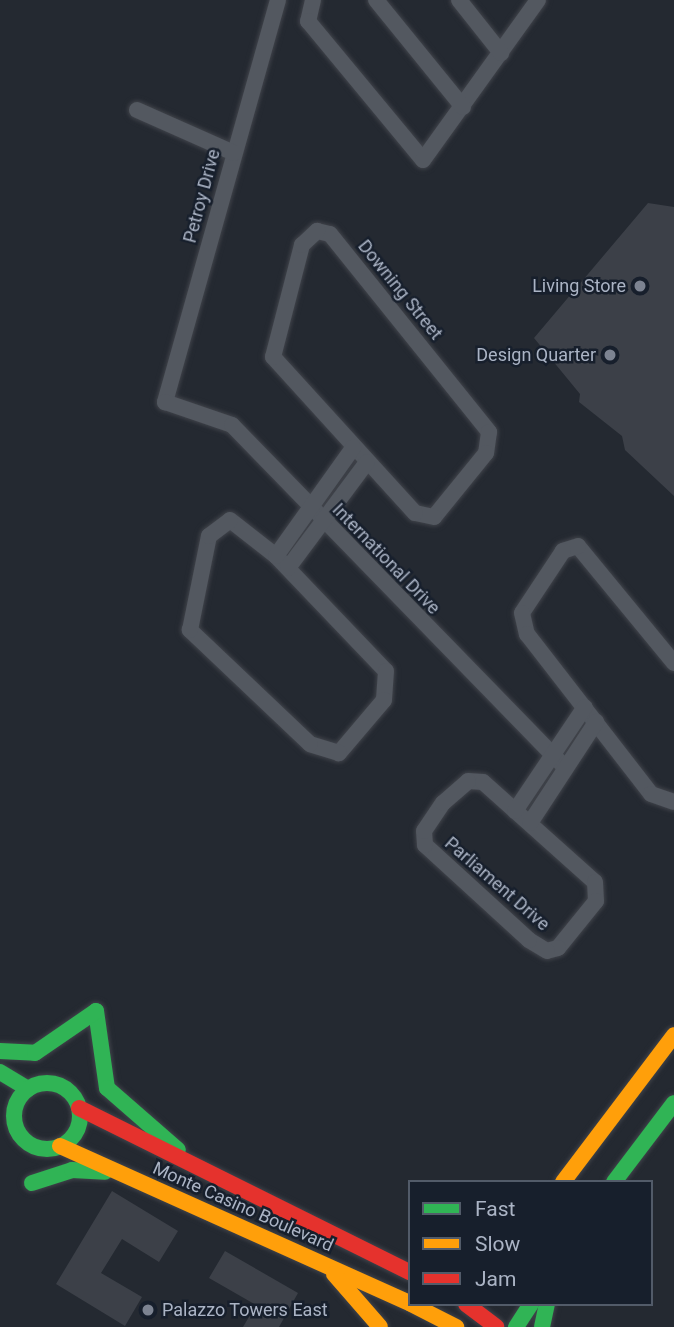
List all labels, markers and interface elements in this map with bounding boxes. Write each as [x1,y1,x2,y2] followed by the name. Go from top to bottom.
[179,147,225,245] street label: Petroy Drive
[353,236,447,344] street label: Downing Street
[532,275,626,297] place label: Living Store
[632,278,648,294] marker: Living Store
[476,344,596,366] place label: Design Quarter
[602,347,618,363] marker: Design Quarter
[328,499,444,619] street label: International Drive
[440,833,554,935] street label: Parliament Drive
[149,1157,337,1257] street label: Monte Casino Boulevard
[408,1180,653,1306] legend
[475,1197,515,1221] text: Fast
[475,1232,520,1256] text: Slow
[475,1267,516,1291] text: Jam
[162,1299,328,1321] place label: Palazzo Towers East
[140,1302,156,1318] marker: Palazzo Towers East

